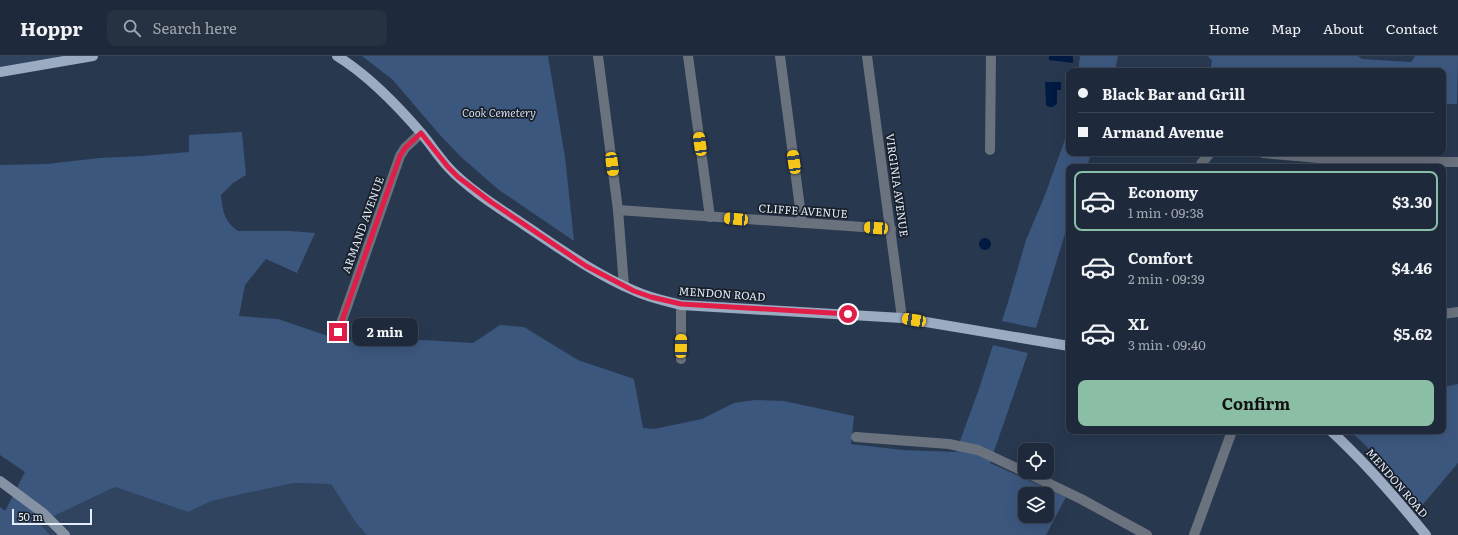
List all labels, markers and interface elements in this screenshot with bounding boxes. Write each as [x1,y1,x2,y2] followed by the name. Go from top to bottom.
[107,10,387,46] search box
[20,14,83,42] text: Hoppr
[153,16,237,39] text: Search here
[121,17,143,39] icon: search
[1209,18,1249,38] text: Home
[1271,18,1301,38] text: Map
[1323,18,1364,38] text: About
[1386,18,1438,38] text: Contact
[1102,82,1245,105] text: Black Bar and Grill
[462,104,536,120] park label: Cook Cemetery
[1102,120,1224,143] text: Armand Avenue
[692,131,708,157] car
[883,132,913,237] street label: VIRGINIA AVENUE
[786,149,802,175] car
[605,151,619,177] car
[337,174,387,275] street label: ARMAND AVENUE
[1128,180,1198,203] text: Economy
[1080,183,1116,219] icon: car
[1392,190,1432,213] text: $3.30
[758,199,848,221] street label: CLIFFE AVENUE
[1128,203,1204,222] text: 1 min · 09:38
[724,212,748,226] car
[864,221,888,235] car
[1128,246,1193,269] text: Comfort
[1080,249,1116,285] icon: car
[1392,256,1432,279] text: $4.46
[1128,269,1205,288] text: 2 min · 09:39
[678,282,766,304] street label: MENDON ROAD
[839,305,857,323] route start
[901,312,927,328] car
[1128,312,1149,335] text: XL
[1080,315,1116,351] icon: car
[352,318,418,346] callout: 2 min
[367,322,403,341] text: 2 min
[1393,322,1432,345] text: $5.62
[329,323,347,341] route end
[675,334,687,358] car
[1128,335,1206,354] text: 3 min · 09:40
[1078,380,1434,426] button: Confirm
[1018,443,1054,523] map controls
[1018,443,1054,479] button: locate
[1363,444,1432,521] street label: MENDON ROAD
[1018,487,1054,523] button: layers
[12,507,92,526] scale bar
[18,508,43,524] text: 50 m

